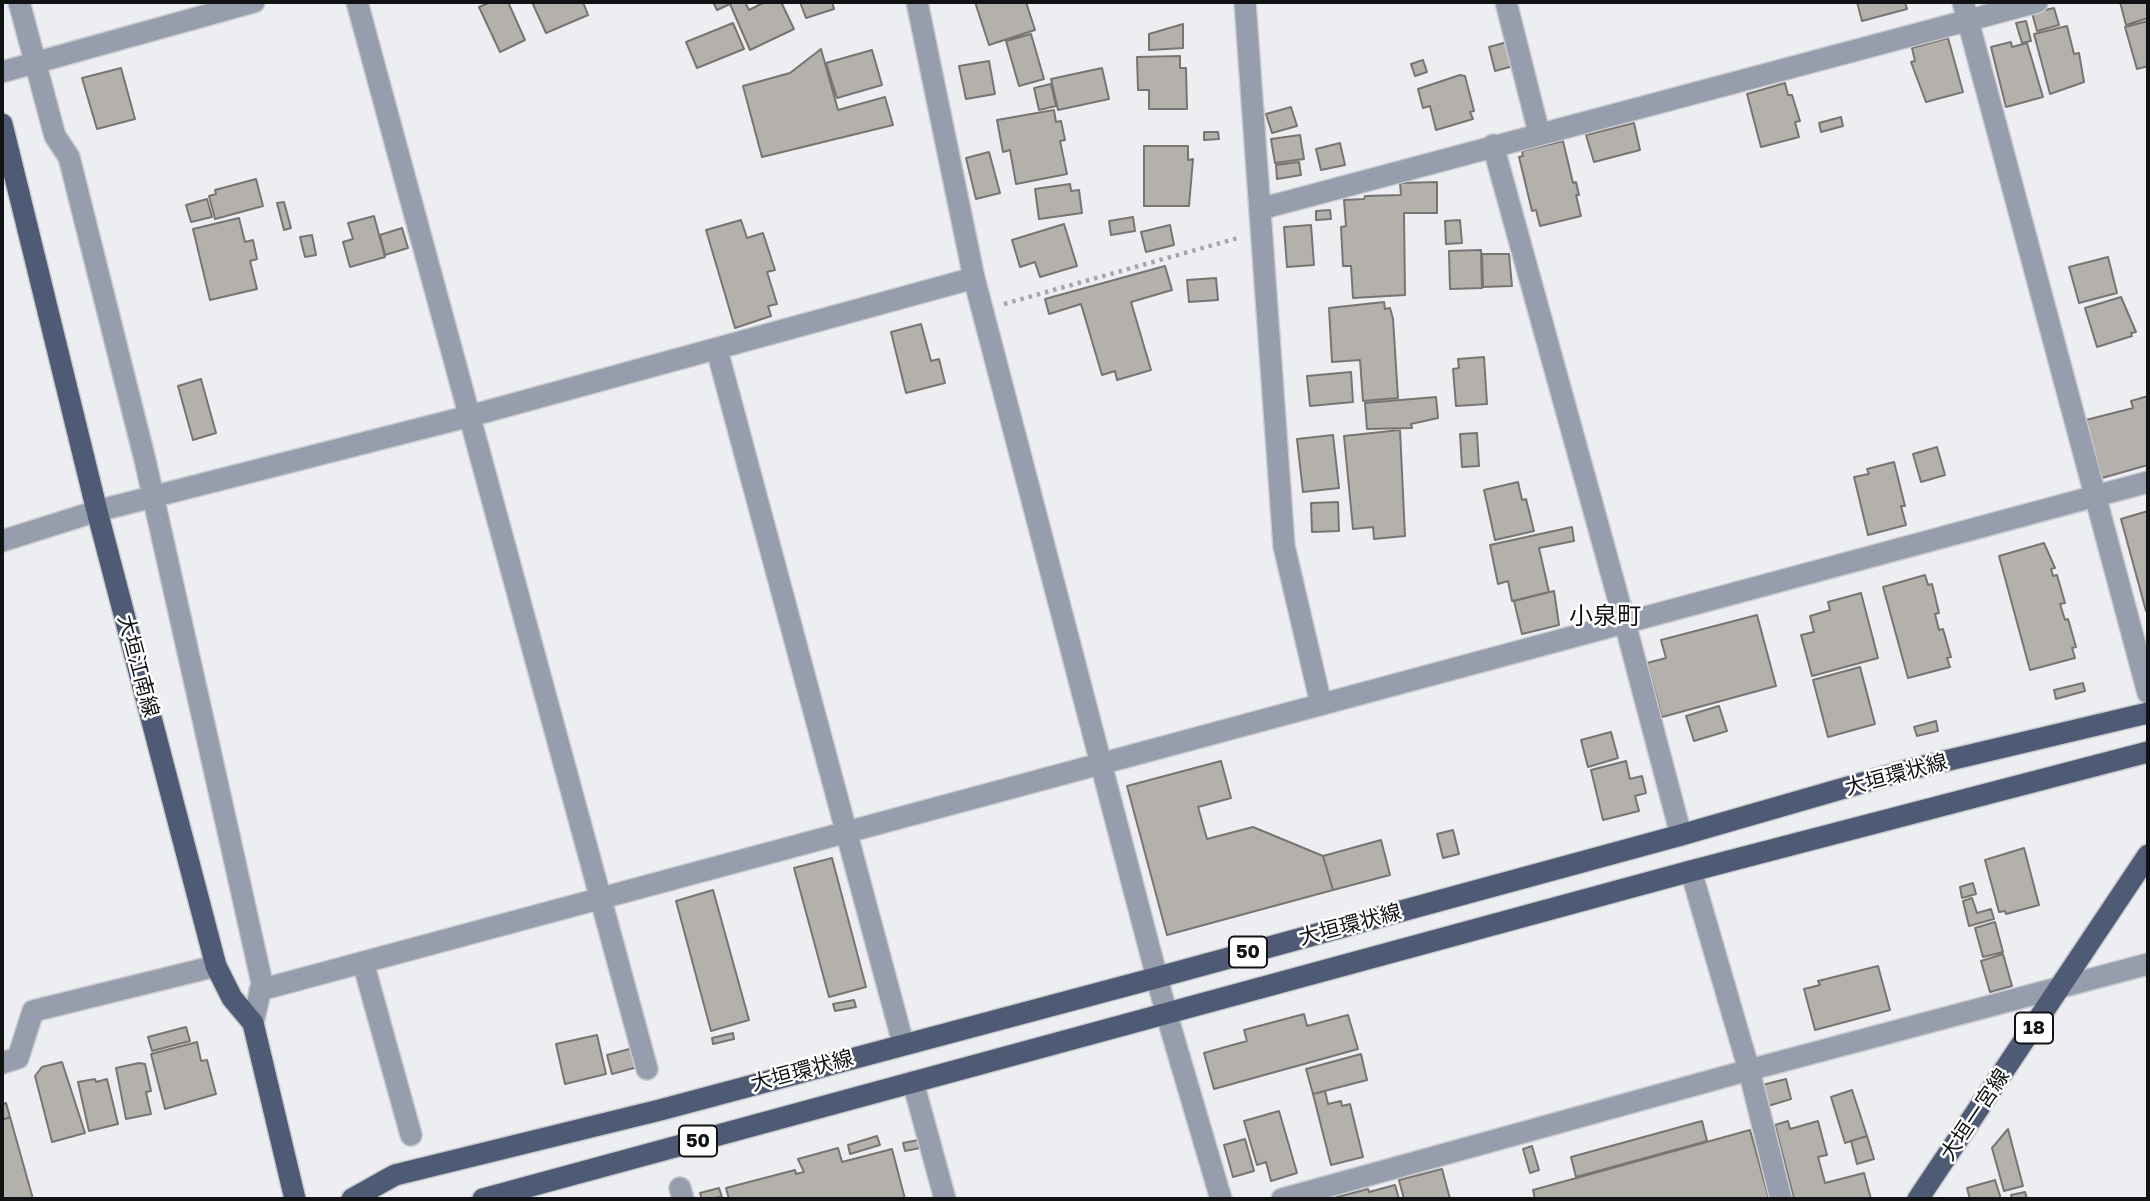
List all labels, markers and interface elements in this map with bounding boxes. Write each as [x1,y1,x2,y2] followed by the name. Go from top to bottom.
[1569,602,1641,630] district label: 小泉町
[112,612,164,720] street label: 大垣江南線
[1842,749,1950,801] street label: 大垣環状線
[1296,899,1404,951] street label: 大垣環状線
[1229,936,1267,968] road number: 50
[2015,1012,2053,1044] road number: 18
[748,1045,856,1097] street label: 大垣環状線
[1935,1064,2015,1166] street label: 大垣一宮線
[679,1126,717,1156] road number: 50

